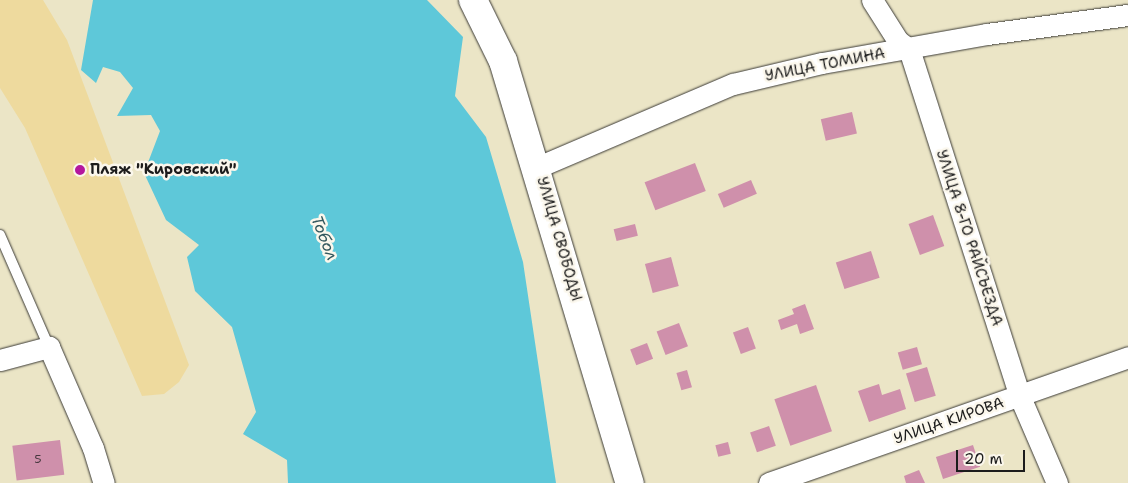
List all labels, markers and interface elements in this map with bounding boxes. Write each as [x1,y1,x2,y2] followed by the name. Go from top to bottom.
[763,45,887,85] street label: УЛИЦА ТОМИНА
[932,148,1006,328] street label: УЛИЦА 8-ГО РАЙСЪЕЗДА
[90,161,236,179] place label: Пляж "Кировский"
[74,164,86,176] marker: Пляж "Кировский"
[533,175,585,303] street label: УЛИЦА СВОБОДЫ
[306,213,342,263] water label: Тобол
[892,394,1006,448] street label: УЛИЦА КИРОВА
[958,440,1027,472] scale bar
[964,449,1003,469] text: 20 m
[34,453,42,467] house number: 5

